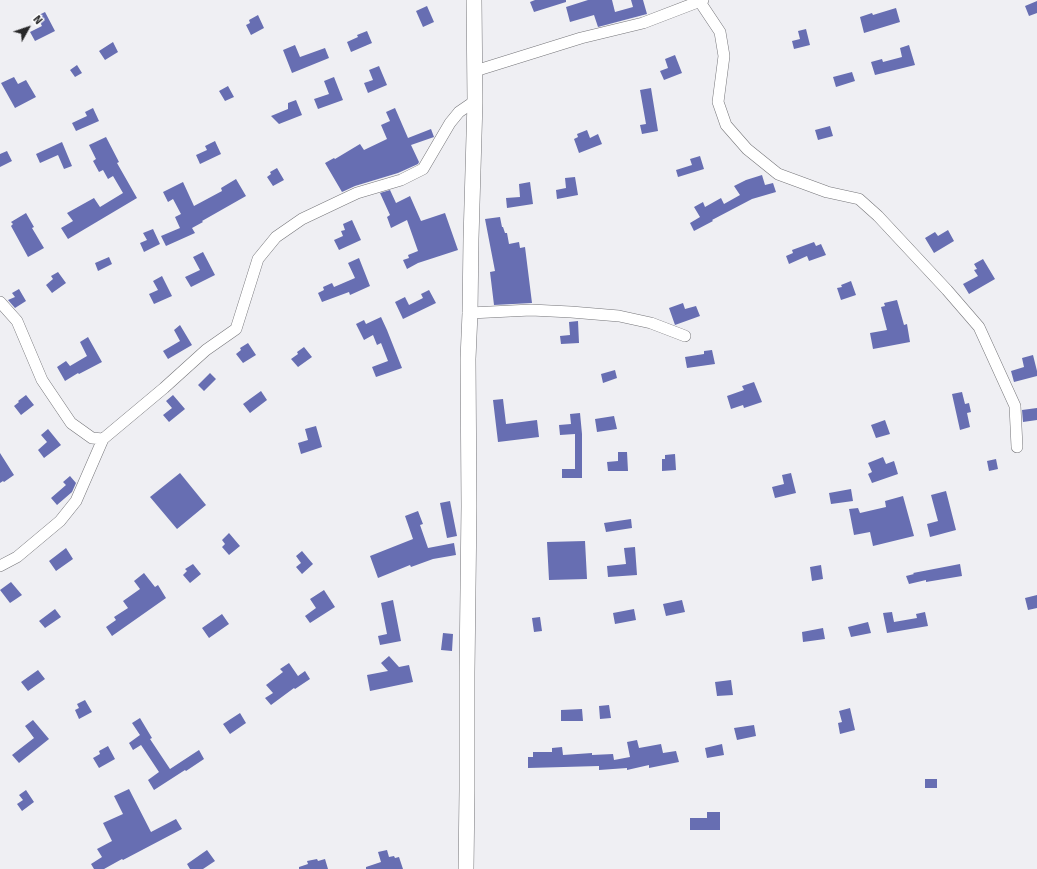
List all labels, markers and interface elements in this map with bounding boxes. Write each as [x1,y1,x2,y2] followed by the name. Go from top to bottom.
[8,8,48,48] north arrow
[30,13,45,27] text: N

